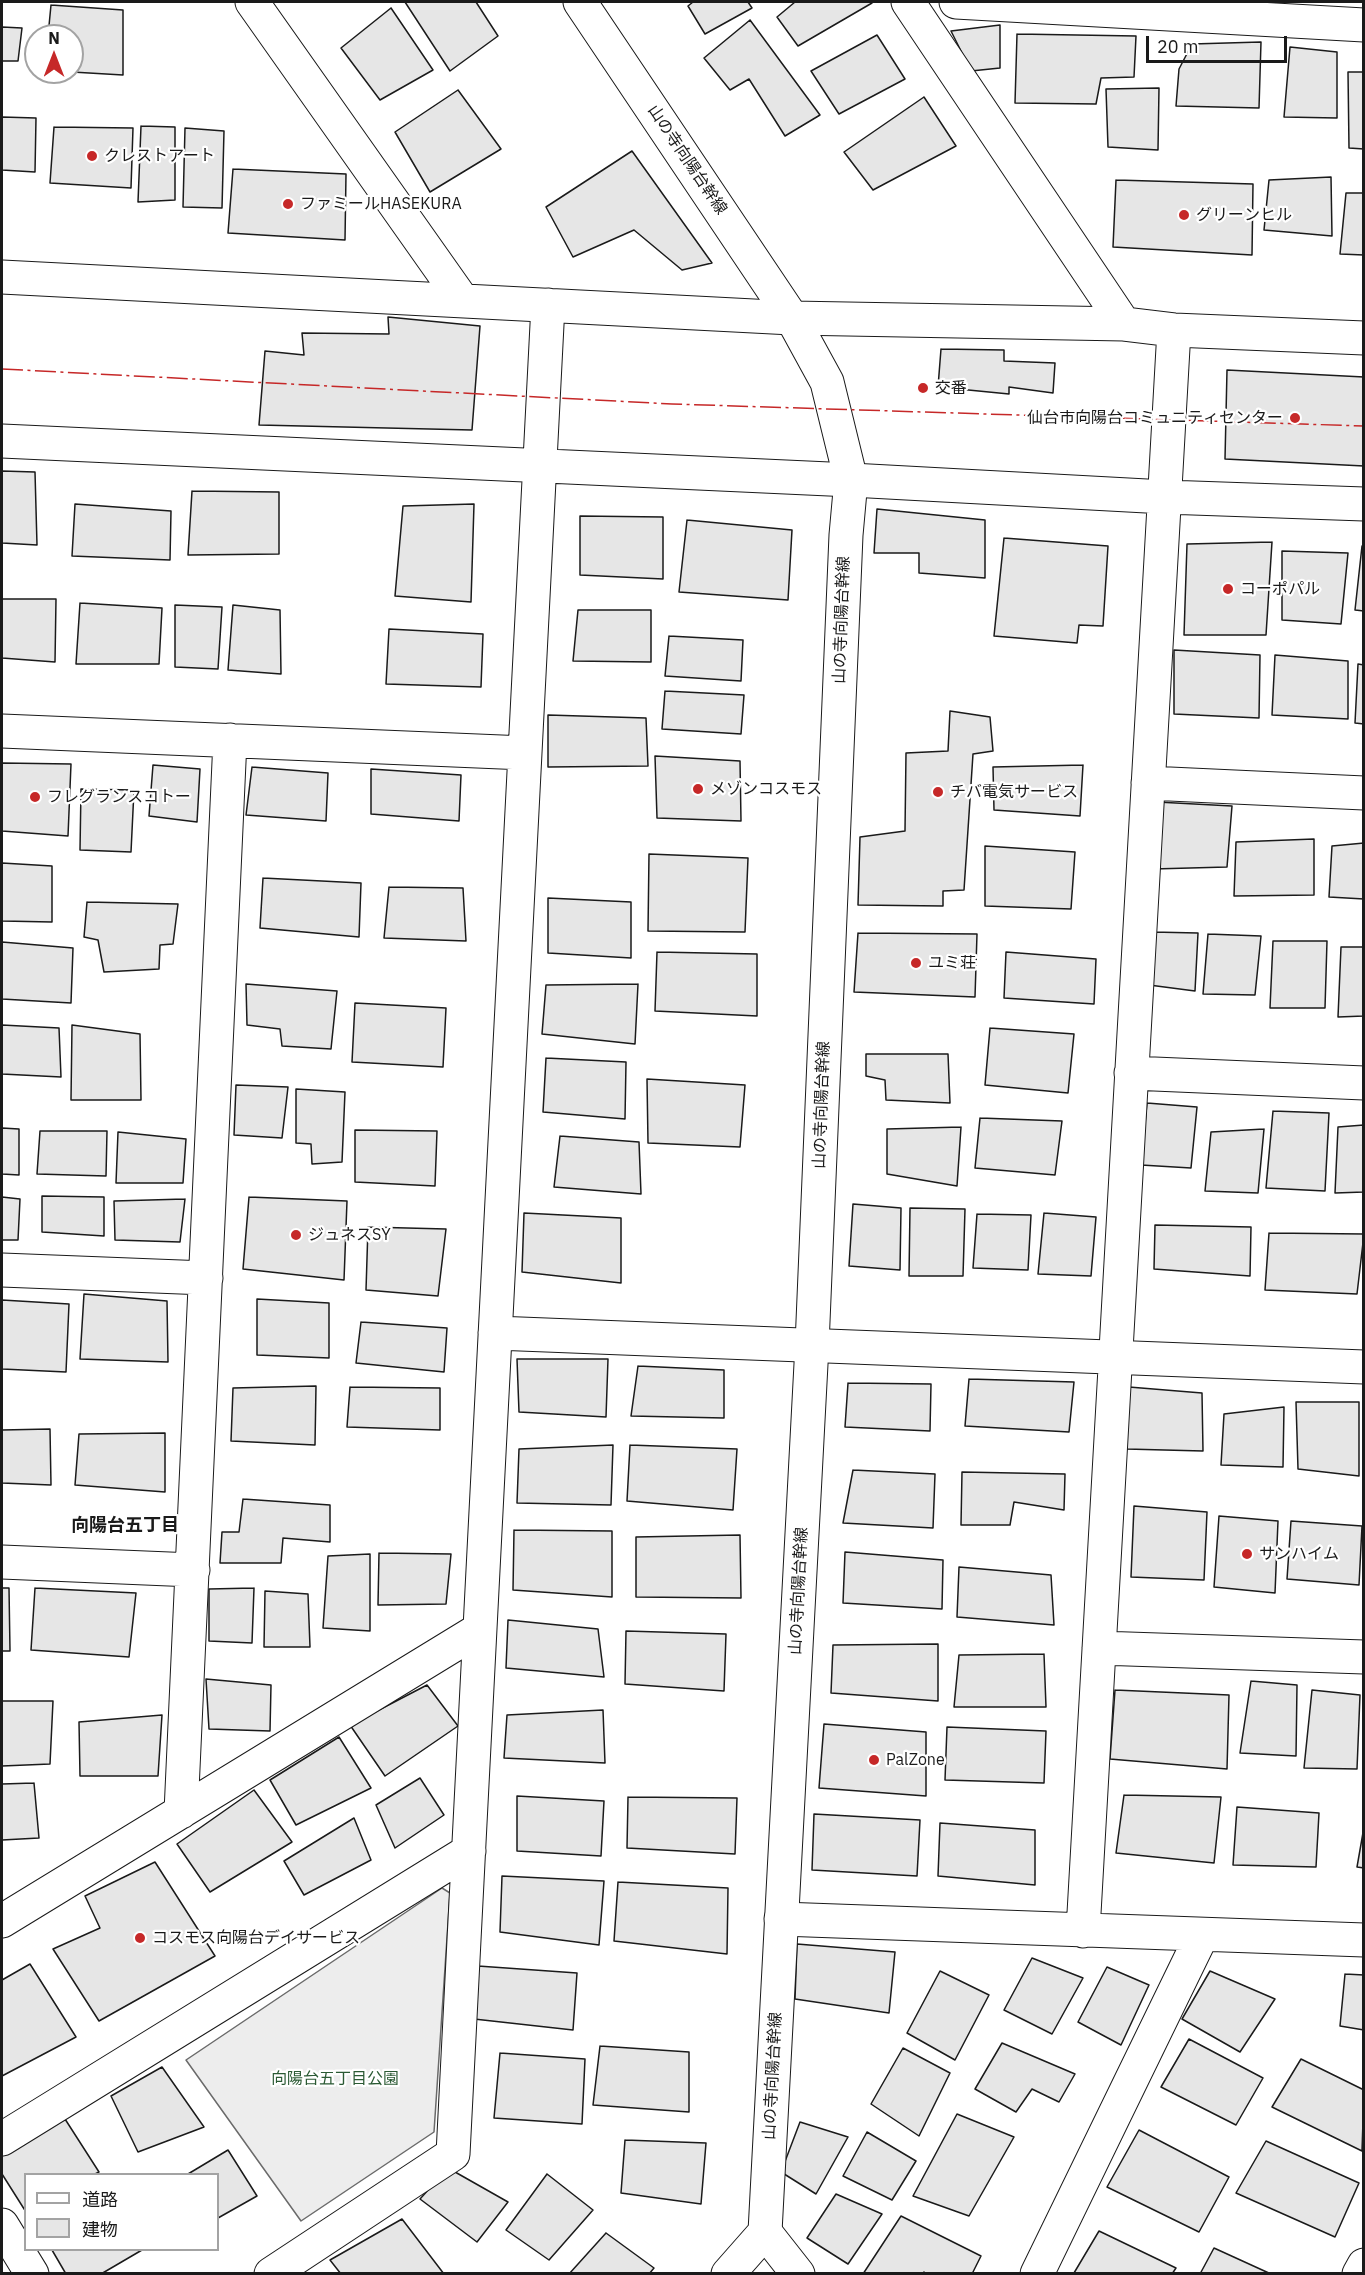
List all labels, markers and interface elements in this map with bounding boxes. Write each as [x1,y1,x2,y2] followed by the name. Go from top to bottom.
[24,24,84,84] north arrow
[1149,24,1290,62] scale bar
[48,28,60,48] text: N
[1157,35,1199,58] text: 20 m
[643,102,731,218] street label: 山の寺向陽台幹線
[104,146,215,166] place label: クレストアート
[85,149,99,163] marker: クレストアート
[300,194,462,214] place label: ファミールHASEKURA
[281,197,295,211] marker: ファミールHASEKURA
[1196,205,1292,225] place label: グリーンヒル
[1177,208,1191,222] marker: グリーンヒル
[935,378,967,398] place label: 交番
[916,381,930,395] marker: 交番
[1027,408,1283,428] place label: 仙台市向陽台コミュニティセンター
[1288,411,1302,425] marker: 仙台市向陽台コミュニティセンター
[830,556,854,684] street label: 山の寺向陽台幹線
[1240,579,1320,599] place label: コーポパル
[1221,582,1235,596] marker: コーポパル
[710,779,822,799] place label: メゾンコスモス
[691,782,705,796] marker: メゾンコスモス
[950,782,1078,802] place label: チバ電気サービス
[931,785,945,799] marker: チバ電気サービス
[47,787,191,807] place label: フレグランスコトー
[28,790,42,804] marker: フレグランスコトー
[928,953,976,973] place label: ユミ荘
[909,956,923,970] marker: ユミ荘
[810,1041,834,1169] street label: 山の寺向陽台幹線
[308,1225,391,1245] place label: ジュネスSY
[289,1228,303,1242] marker: ジュネスSY
[71,1515,179,1537] district label: 向陽台五丁目
[786,1527,812,1655] street label: 山の寺向陽台幹線
[1259,1544,1339,1564] place label: サンハイム
[1240,1547,1254,1561] marker: サンハイム
[886,1750,945,1770] place label: PalZone
[867,1753,881,1767] marker: PalZone
[152,1928,360,1948] place label: コスモス向陽台デイサービス
[133,1931,147,1945] marker: コスモス向陽台デイサービス
[760,2012,786,2140] street label: 山の寺向陽台幹線
[271,2069,399,2089] park label: 向陽台五丁目公園
[24,2173,219,2251] legend
[82,2188,118,2211] text: 道路
[82,2218,118,2241] text: 建物

